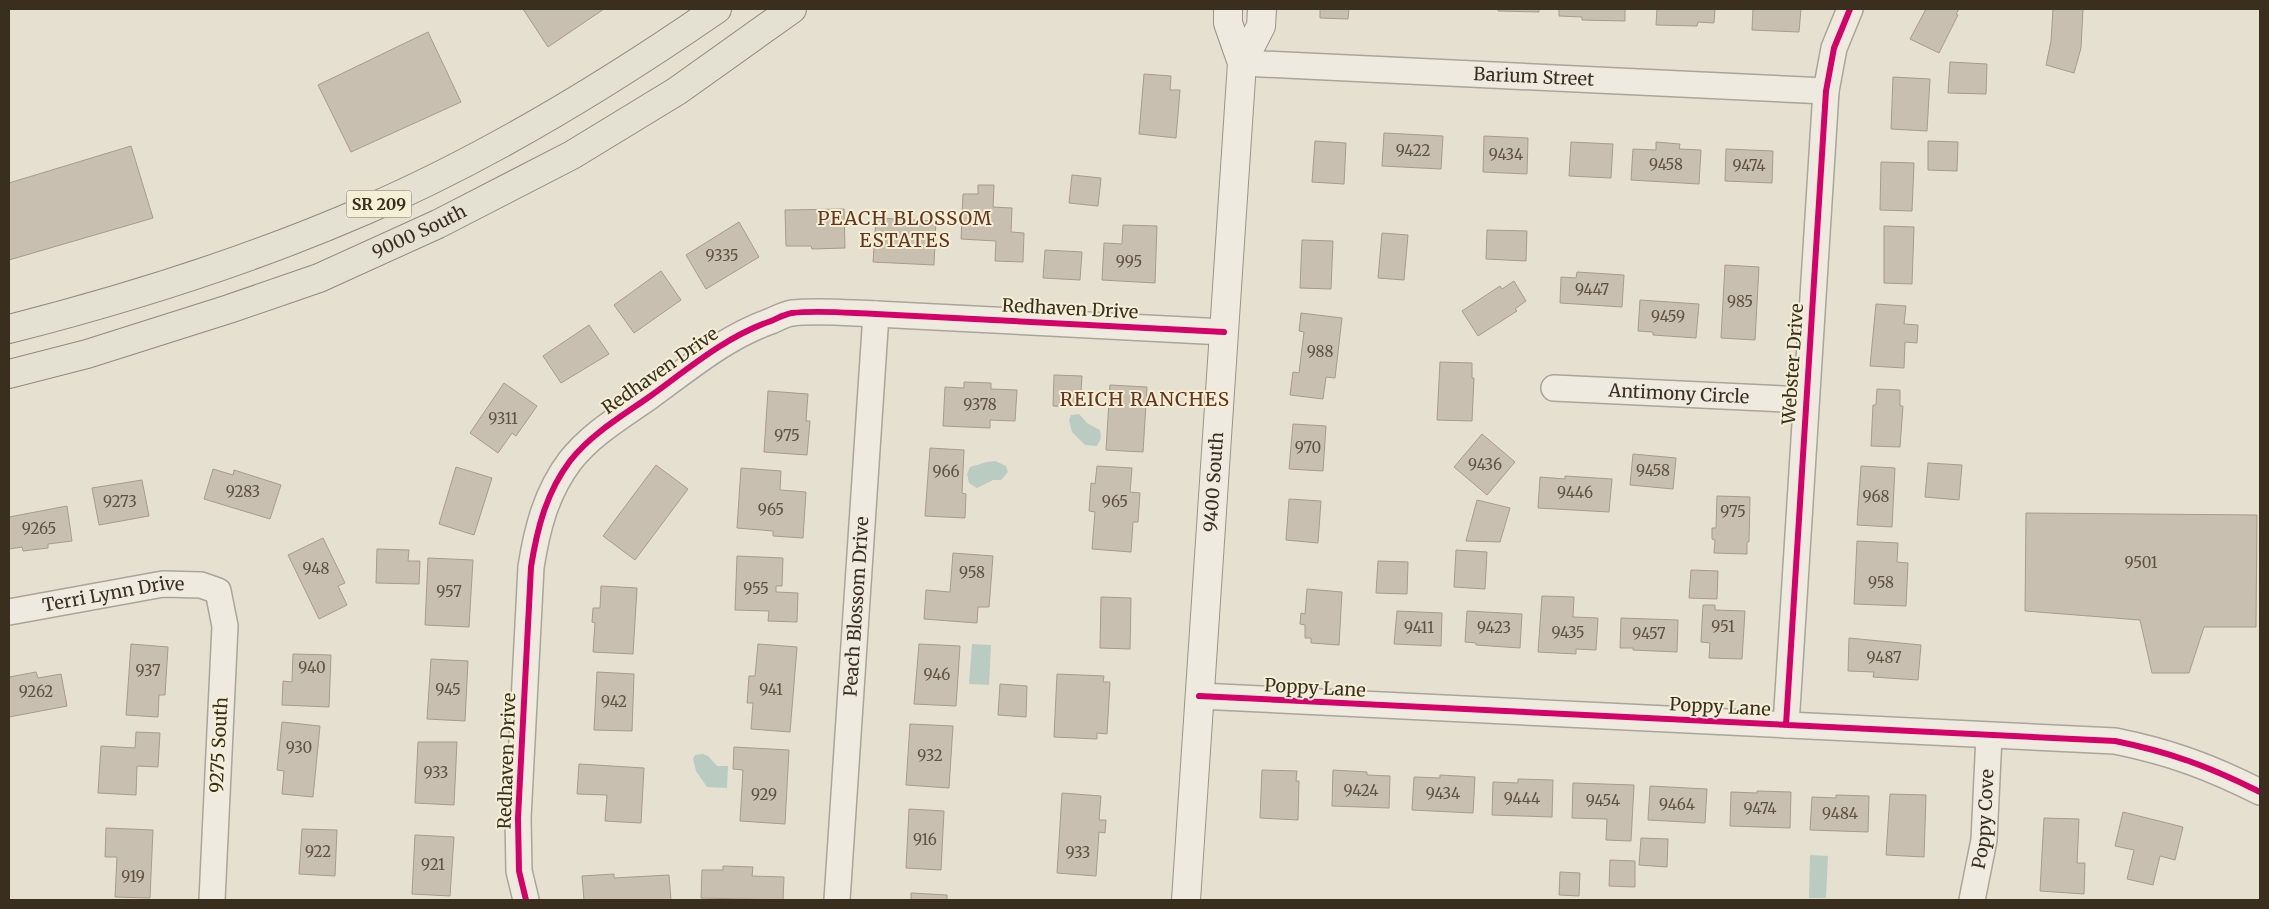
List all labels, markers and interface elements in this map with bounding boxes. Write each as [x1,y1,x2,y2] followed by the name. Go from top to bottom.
[1473,62,1595,91] street label: Barium Street
[1396,141,1430,160] house number: 9422
[1489,145,1523,164] house number: 9434
[1649,155,1683,174] house number: 9458
[1733,156,1765,175] house number: 9474
[346,190,412,218] road number: SR 209
[368,199,470,263] street label: 9000 South
[817,206,993,252] district label: PEACH BLOSSOM ESTATES
[706,246,738,265] house number: 9335
[1116,252,1142,271] house number: 995
[1575,280,1610,299] house number: 9447
[1727,292,1753,311] house number: 985
[1001,293,1139,324] street label: Redhaven Drive
[1777,303,1808,426] street label: Webster Drive
[1651,307,1685,326] house number: 9459
[597,322,722,419] street label: Redhaven Drive
[1307,342,1333,361] house number: 988
[1607,379,1750,408] street label: Antimony Circle
[1060,387,1230,411] district label: REICH RANCHES
[963,395,997,414] house number: 9378
[488,409,518,428] house number: 9311
[774,426,800,445] house number: 975
[1199,431,1228,533] street label: 9400 South
[1295,438,1321,457] house number: 970
[1468,455,1502,474] house number: 9436
[1636,461,1670,480] house number: 9458
[932,462,960,481] house number: 966
[226,482,260,501] house number: 9283
[1557,483,1593,502] house number: 9446
[1862,487,1890,506] house number: 968
[103,492,137,511] house number: 9273
[1102,492,1128,511] house number: 965
[758,500,784,519] house number: 965
[1720,502,1746,521] house number: 975
[839,516,873,697] street label: Peach Blossom Drive
[22,519,56,538] house number: 9265
[2124,553,2158,572] house number: 9501
[303,559,329,578] house number: 948
[959,563,985,582] house number: 958
[41,572,185,617] street label: Terri Lynn Drive
[1868,573,1894,592] house number: 958
[743,579,769,598] house number: 955
[436,582,462,601] house number: 957
[1711,617,1735,636] house number: 951
[1404,618,1434,637] house number: 9411
[1477,618,1511,637] house number: 9423
[1551,623,1585,642] house number: 9435
[1632,624,1666,643] house number: 9457
[1866,648,1902,667] house number: 9487
[298,658,326,677] house number: 940
[135,661,161,680] house number: 937
[924,665,950,684] house number: 946
[1264,673,1366,702] street label: Poppy Lane
[435,680,461,699] house number: 945
[759,680,783,699] house number: 941
[19,682,53,701] house number: 9262
[493,692,520,830] street label: Redhaven Drive
[601,692,627,711] house number: 942
[1669,692,1771,721] street label: Poppy Lane
[204,696,233,794] street label: 9275 South
[286,738,312,757] house number: 930
[917,746,943,765] house number: 932
[424,763,448,782] house number: 933
[1966,769,1998,871] street label: Poppy Cove
[1344,781,1378,800] house number: 9424
[1426,784,1460,803] house number: 9434
[751,785,777,804] house number: 929
[1504,789,1540,808] house number: 9444
[1586,791,1620,810] house number: 9454
[1659,795,1695,814] house number: 9464
[1744,799,1776,818] house number: 9474
[1822,804,1858,823] house number: 9484
[913,830,937,849] house number: 916
[305,842,331,861] house number: 922
[1066,843,1090,862] house number: 933
[421,855,445,874] house number: 921
[121,867,145,886] house number: 919

